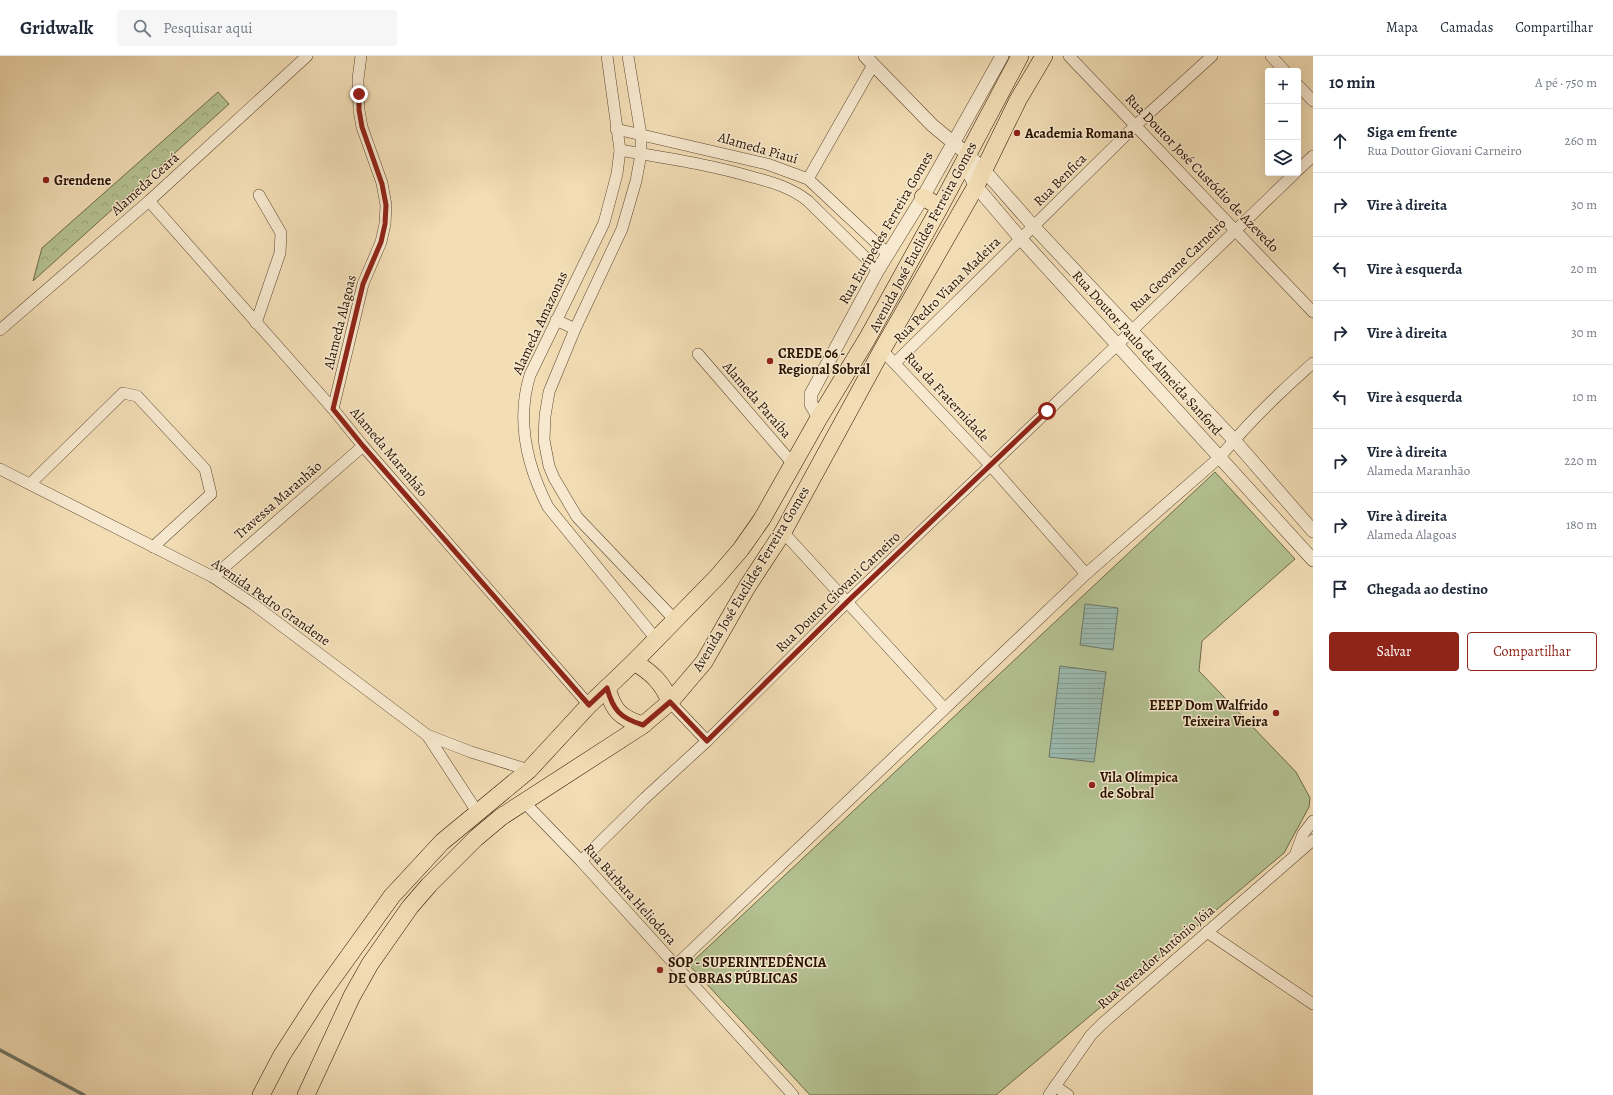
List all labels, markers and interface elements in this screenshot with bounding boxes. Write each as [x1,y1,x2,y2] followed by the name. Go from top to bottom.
[117,10,397,46] search box
[20,15,93,41] text: Gridwalk
[131,17,153,39] icon: search
[163,18,253,38] text: Pesquisar aqui
[1386,18,1418,37] text: Mapa
[1440,18,1493,37] text: Camadas
[1515,18,1593,37] text: Compartilhar
[1265,68,1301,176] map controls
[1265,68,1301,104] button: +
[1329,71,1375,94] text: 10 min
[1535,74,1597,91] text: A pé · 750 m
[350,85,368,103] route end
[1121,90,1283,257] street label: Rua Doutor José Custódio de Azevedo
[1265,104,1301,140] button: −
[1367,122,1457,142] text: Siga em frente
[1024,124,1134,143] place label: Academia Romana
[715,127,800,168] street label: Alameda Piauí
[1012,128,1022,138] marker: Academia Romana
[1329,130,1351,152] icon: ahead
[1564,132,1597,149] text: 260 m
[864,138,981,336] street label: Avenida José Euclides Ferreira Gomes
[1265,140,1301,176] button: layers
[1367,142,1522,159] text: Rua Doutor Giovani Carneiro
[106,148,184,220] street label: Alameda Ceará
[834,148,938,308] street label: Rua Eurípedes Ferreira Gomes
[1029,149,1091,211] street label: Rua Benfica
[54,171,112,190] place label: Grendene
[41,175,51,185] marker: Grendene
[1329,194,1351,216] icon: right
[1367,195,1447,215] text: Vire à direita
[1571,196,1597,213] text: 30 m
[1126,214,1230,316] street label: Rua Geovane Carneiro
[889,232,1005,348] street label: Rua Pedro Viana Madeira
[1329,258,1351,280] icon: left
[1367,259,1463,279] text: Vire à esquerda
[1571,260,1597,277] text: 20 m
[1068,266,1227,440] street label: Rua Doutor Paulo de Almeida Sanford
[507,268,572,379] street label: Alameda Amazonas
[319,273,361,372] street label: Alameda Alagoas
[1329,322,1351,344] icon: right
[1367,323,1447,343] text: Vire à direita
[1571,324,1597,341] text: 30 m
[778,344,870,379] place label: CREDE 06 - Regional Sobral
[900,348,994,446] street label: Rua da Fraternidade
[765,356,775,366] marker: CREDE 06 - Regional Sobral
[718,357,796,443] street label: Alameda Paraíba
[1329,386,1351,408] icon: left
[1367,387,1463,407] text: Vire à esquerda
[1572,388,1597,405] text: 10 m
[1038,402,1056,420] route start
[345,403,432,501] street label: Alameda Maranhão
[1367,442,1447,462] text: Vire à direita
[1329,450,1351,472] icon: right
[1564,452,1597,469] text: 220 m
[230,457,326,543] street label: Travessa Maranhão
[1367,462,1470,479] text: Alameda Maranhão
[687,483,814,676] street label: Avenida José Euclides Ferreira Gomes
[1367,506,1447,526] text: Vire à direita
[1329,514,1351,536] icon: right
[1566,516,1597,533] text: 180 m
[1367,526,1457,543] text: Alameda Alagoas
[772,527,905,657] street label: Rua Doutor Giovani Carneiro
[207,553,334,650] street label: Avenida Pedro Grandene
[1329,578,1351,600] icon: arrive
[1367,579,1488,599] text: Chegada ao destino
[1329,632,1459,671] button: Salvar
[1467,632,1597,671] button: Compartilhar
[1149,696,1268,731] place label: EEEP Dom Walfrido Teixeira Vieira
[1271,708,1281,718] marker: EEEP Dom Walfrido Teixeira Vieira
[1099,768,1178,803] place label: Vila Olímpica de Sobral
[1087,780,1097,790] marker: Vila Olímpica de Sobral
[579,839,681,949] street label: Rua Bárbara Heliodora
[1093,901,1219,1013] street label: Rua Vereador Antônio Jóia
[668,953,827,988] place label: SOP - SUPERINTEDÊNCIA DE OBRAS PÚBLICAS
[655,965,665,975] marker: SOP - SUPERINTEDÊNCIA DE OBRAS PÚBLICAS

